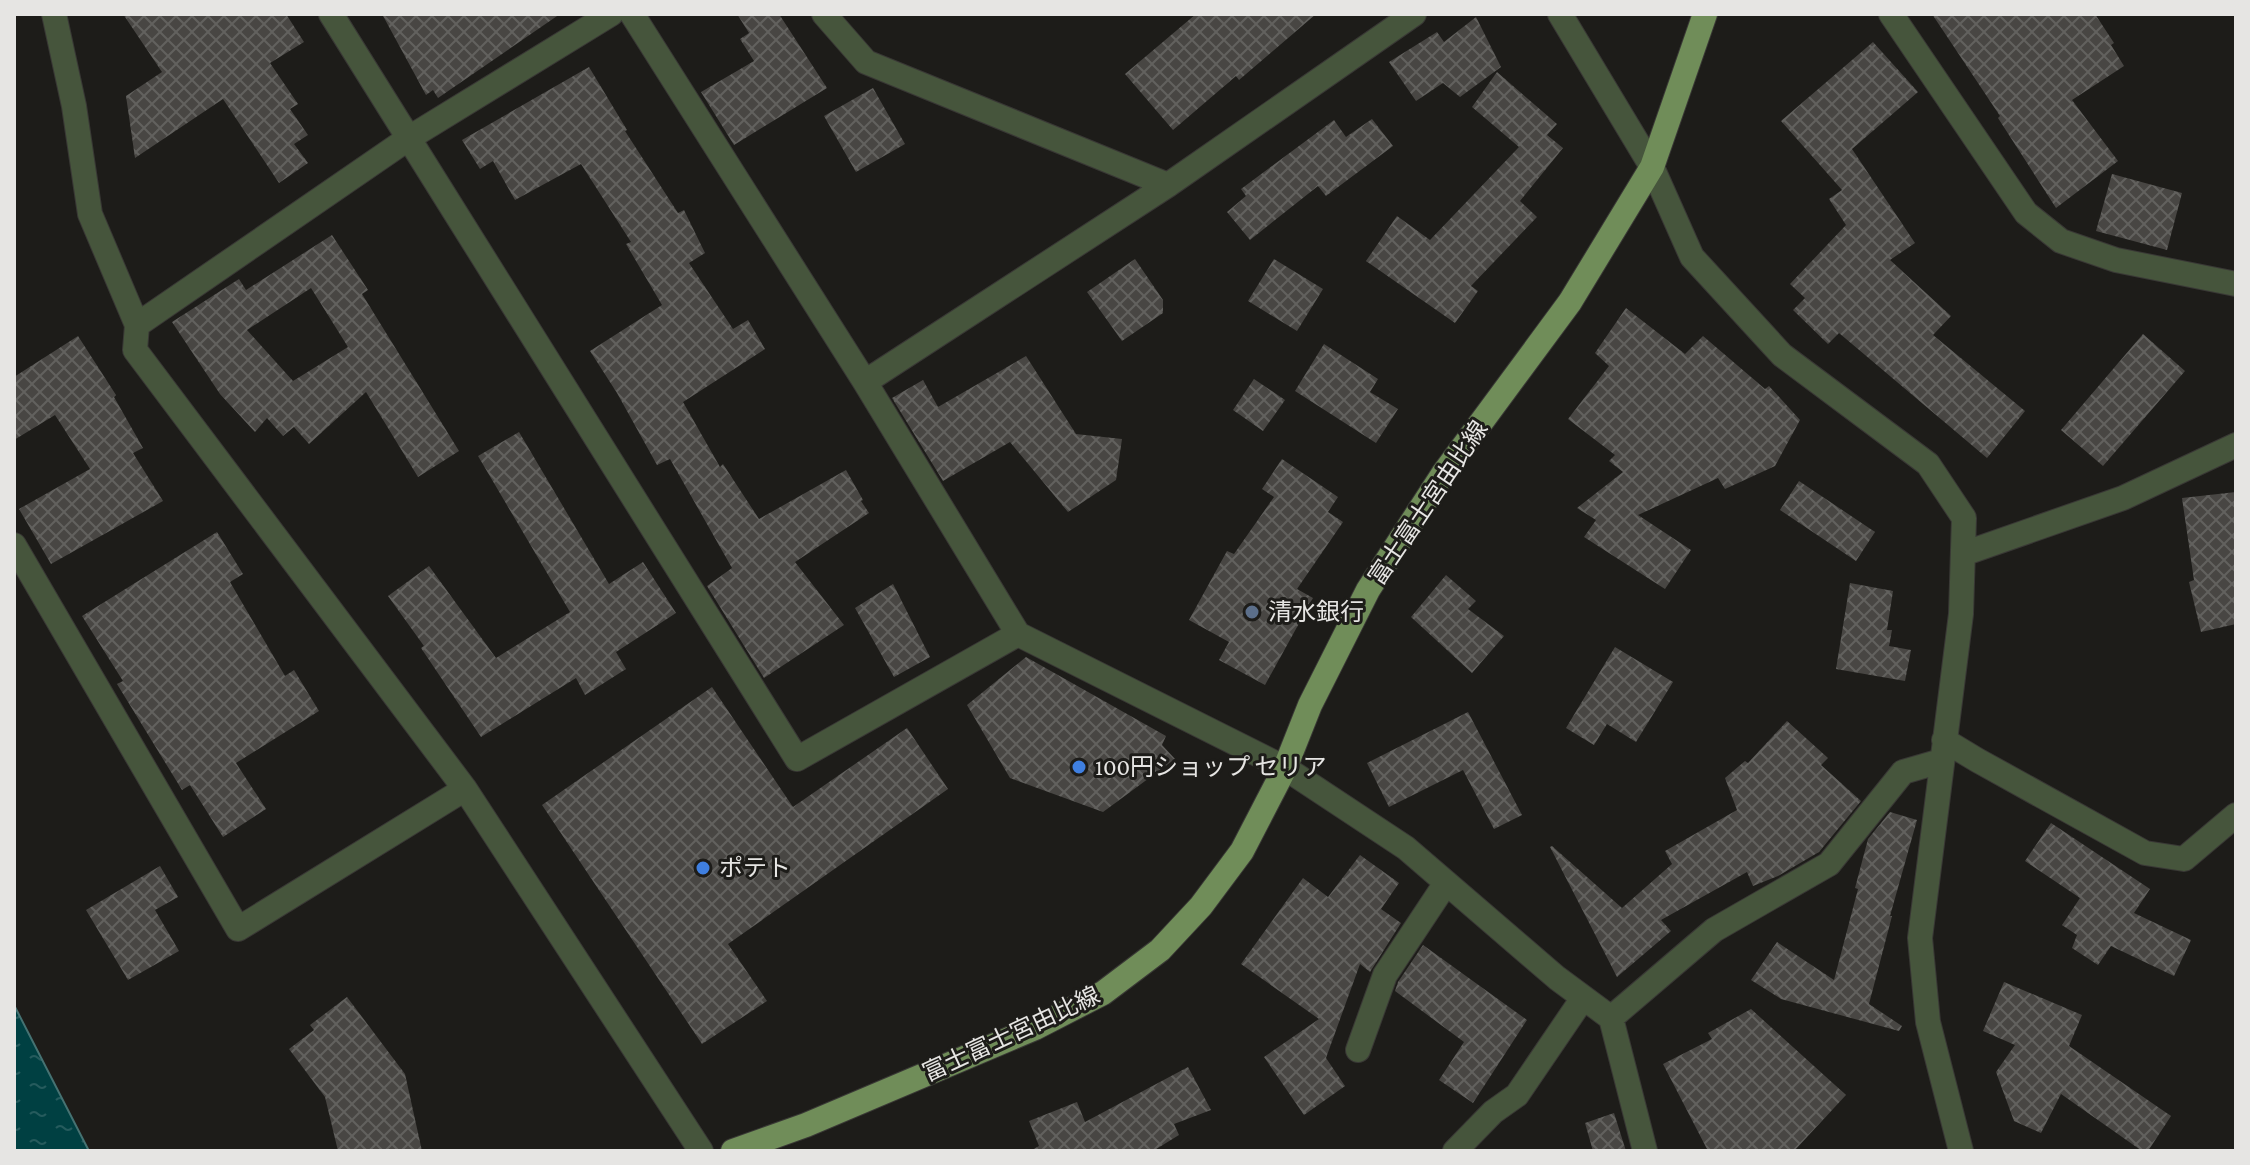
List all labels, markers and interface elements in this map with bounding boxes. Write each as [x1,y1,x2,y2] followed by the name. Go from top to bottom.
[1363,416,1492,590] street label: 富士富士宮由比線
[1268,598,1364,625] place label: 清水銀行
[1243,603,1261,621] marker: 清水銀行
[1095,753,1327,780] place label: 100円ショップ セリア
[1070,758,1088,776] marker: 100円ショップ セリア
[719,854,791,881] place label: ポテト
[694,859,712,877] marker: ポテト
[918,981,1103,1086] street label: 富士富士宮由比線

